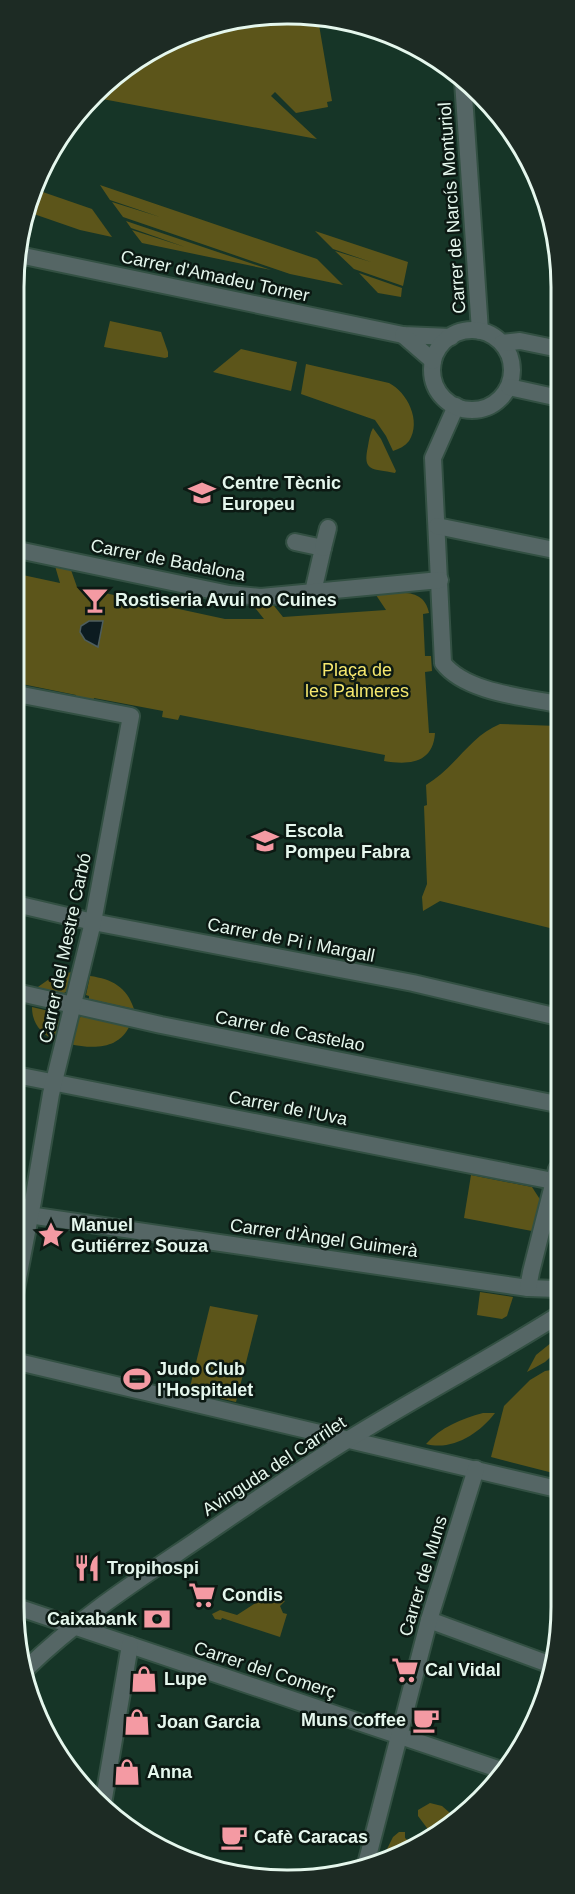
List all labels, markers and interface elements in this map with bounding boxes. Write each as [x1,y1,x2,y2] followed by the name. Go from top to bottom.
[435,102,469,314] street label: Carrer de Narcís Monturiol
[119,246,311,306] street label: Carrer d'Amadeu Torner
[222,473,341,514] place label: Centre Tècnic Europeu
[187,478,217,508] school or university icon: Centre Tècnic Europeu
[89,535,248,585] street label: Carrer de Badalona
[80,585,110,615] bar icon: Rostiseria Avui no Cuines
[115,590,337,610] place label: Rostiseria Avui no Cuines
[305,660,409,701] park label: Plaça de les Palmeres
[285,821,411,862] place label: Escola Pompeu Fabra
[250,826,280,856] school or university icon: Escola Pompeu Fabra
[35,851,95,1045] street label: Carrer del Mestre Carbó
[206,914,376,966] street label: Carrer de Pi i Margall
[213,1007,367,1055] street label: Carrer de Castelao
[227,1087,350,1129] street label: Carrer de l'Uva
[71,1215,209,1256] place label: Manuel Gutiérrez Souza
[229,1215,420,1261] street label: Carrer d'Àngel Guimerà
[36,1220,66,1250] place icon: Manuel Gutiérrez Souza
[157,1359,253,1400] place label: Judo Club l'Hospitalet
[122,1364,152,1394] sports icon: Judo Club l'Hospitalet
[199,1412,349,1520] street label: Avinguda del Carrilet
[395,1513,451,1639] street label: Carrer de Muns
[72,1553,102,1583] restaurant icon: Tropihospi
[107,1558,199,1578] place label: Tropihospi
[187,1580,217,1610] supermarket icon: Condis
[222,1585,283,1605] place label: Condis
[142,1604,172,1634] bank icon: Caixabank
[47,1609,138,1629] place label: Caixabank
[192,1638,338,1702] street label: Carrer del Comerç
[390,1655,420,1685] supermarket icon: Cal Vidal
[425,1660,501,1680] place label: Cal Vidal
[129,1664,159,1694] shop icon: Lupe
[164,1669,207,1689] place label: Lupe
[411,1705,441,1735] cafe icon: Muns coffee
[122,1707,152,1737] shop icon: Joan Garcia
[301,1710,406,1730] place label: Muns coffee
[157,1712,261,1732] place label: Joan Garcia
[112,1757,142,1787] shop icon: Anna
[147,1762,193,1782] place label: Anna
[219,1822,249,1852] cafe icon: Cafè Caracas
[254,1827,368,1847] place label: Cafè Caracas

